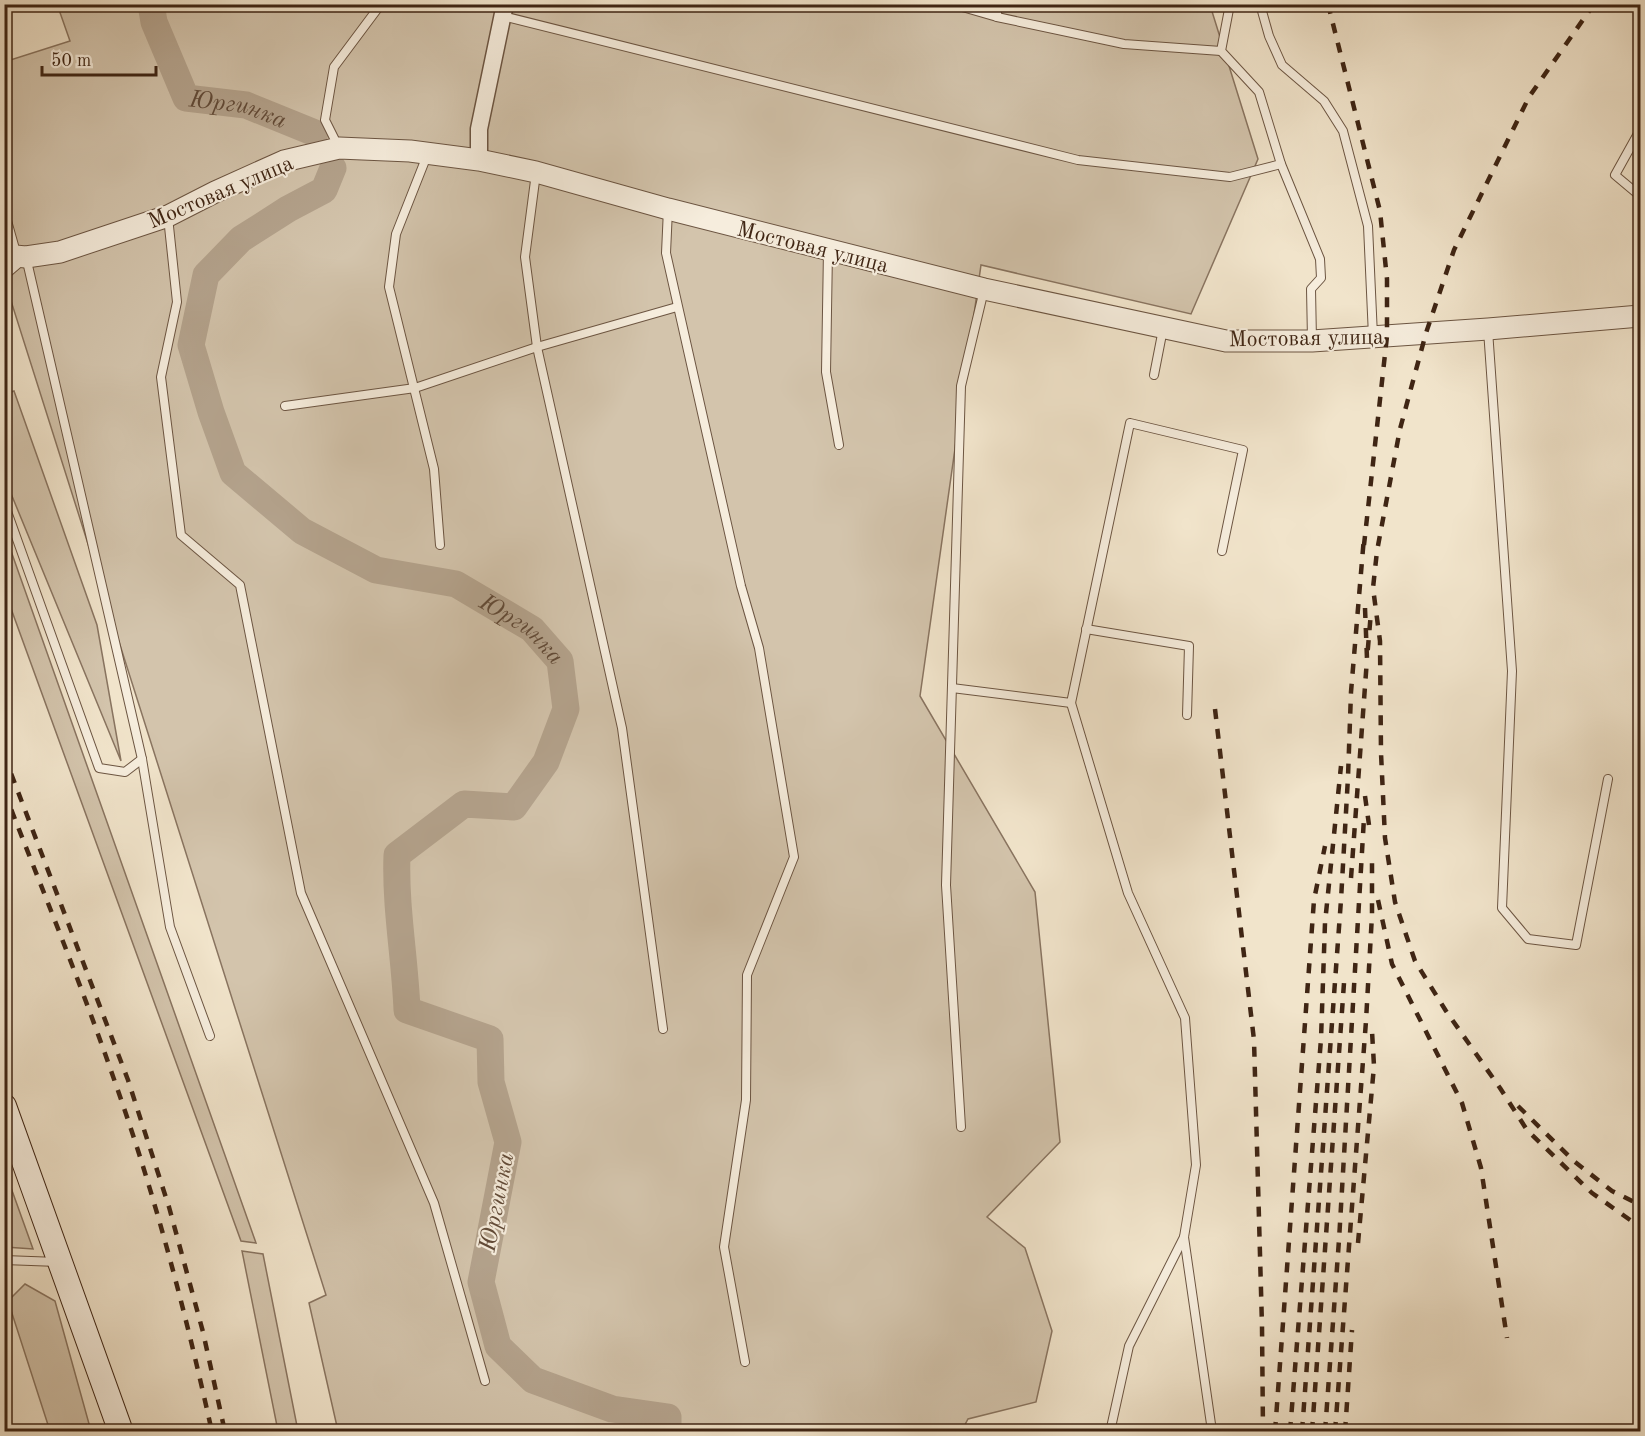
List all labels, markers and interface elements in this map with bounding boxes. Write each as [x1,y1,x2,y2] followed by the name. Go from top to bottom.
[42,39,156,77] scale bar
[51,52,91,70] text: 50 m
[187,88,290,134] water label: Юргинка
[145,152,297,233] street label: Мостовая улица
[734,218,891,277] street label: Мостовая улица
[1228,327,1384,351] street label: Мостовая улица
[474,590,567,670] water label: Юргинка
[476,1151,519,1255] water label: Юргинка

